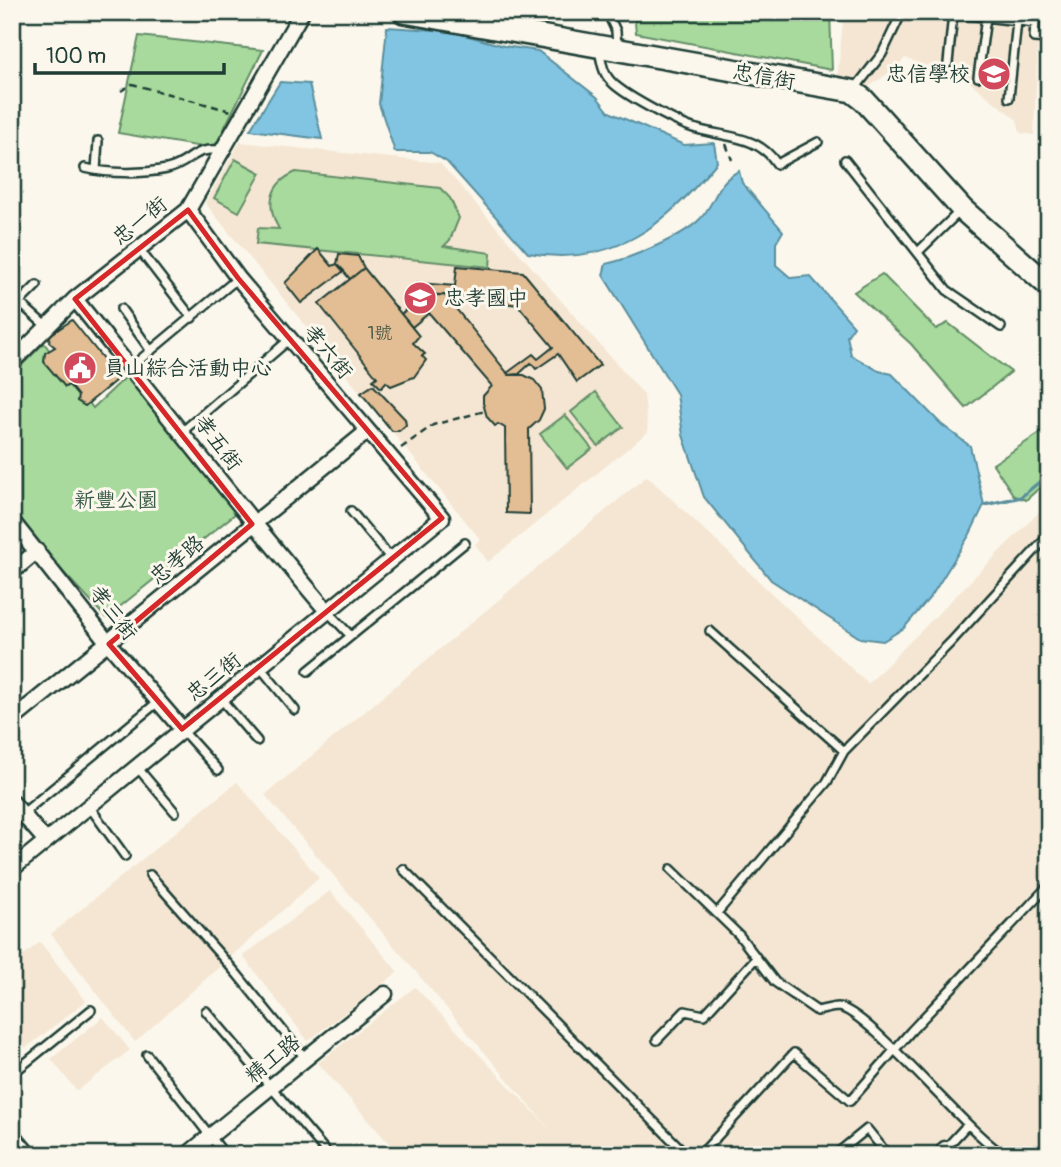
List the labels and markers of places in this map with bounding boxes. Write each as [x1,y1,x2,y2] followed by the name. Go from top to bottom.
[975,55,1013,93] school or university icon: 忠信學校
[886,61,970,88] place label: 忠信學校
[401,279,439,317] school or university icon: 忠孝國中
[444,285,528,312] place label: 忠孝國中
[61,349,99,387] public building icon: 員山綜合活動中心
[104,355,272,382] place label: 員山綜合活動中心

